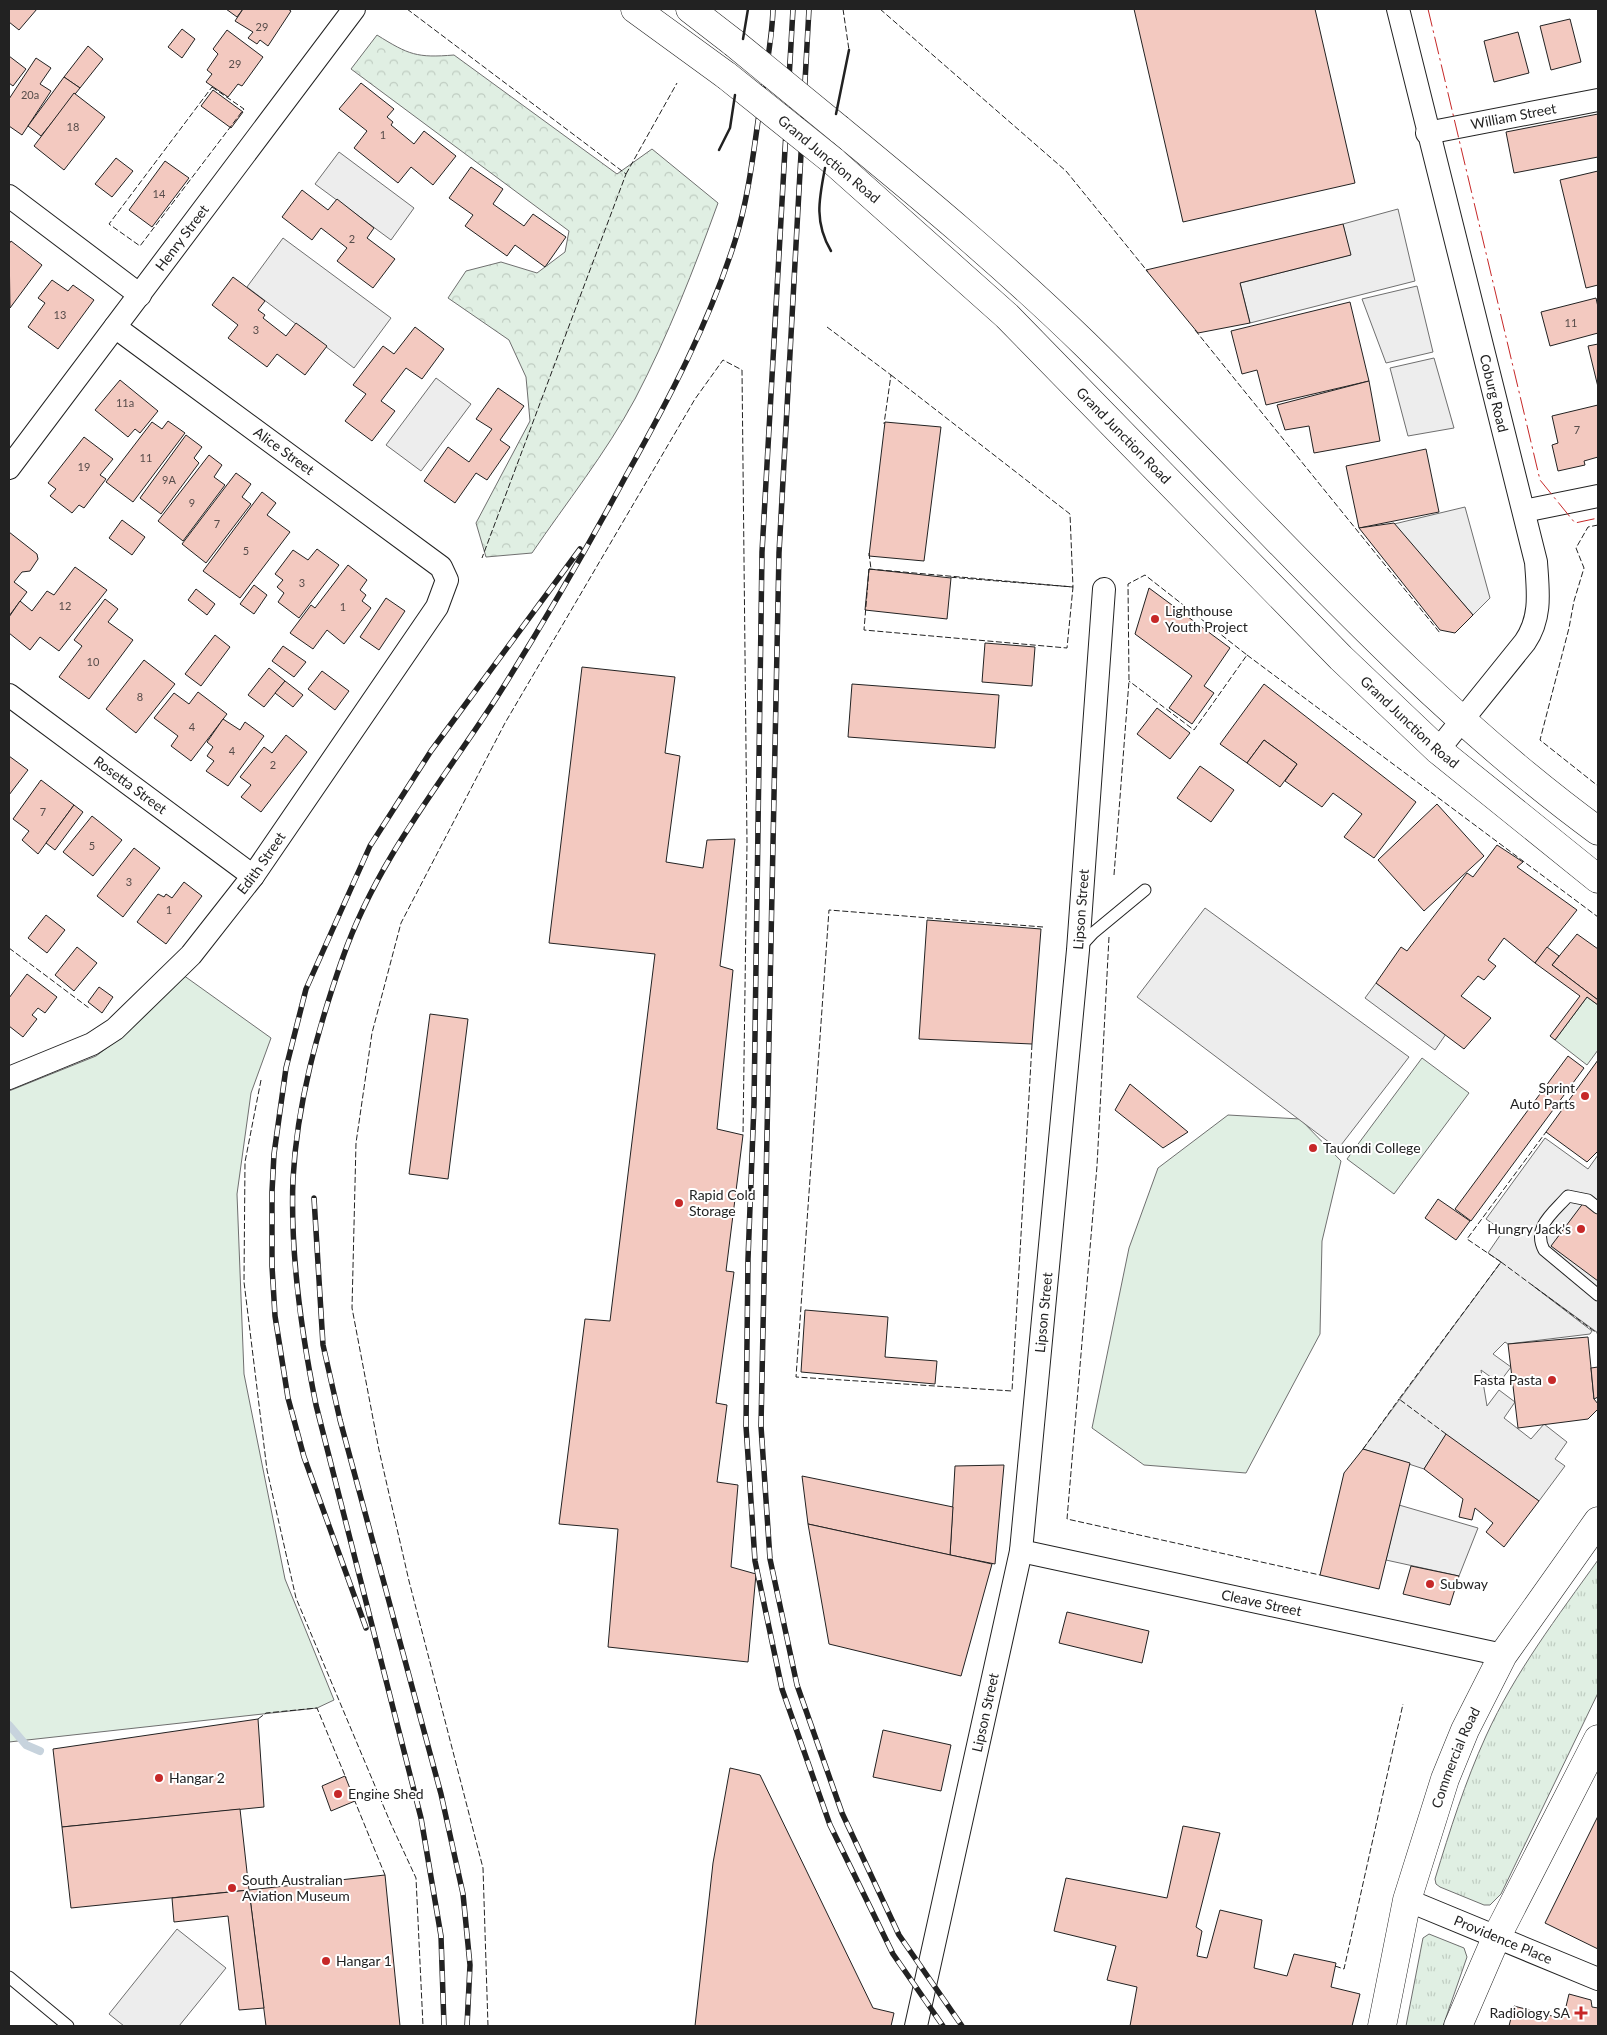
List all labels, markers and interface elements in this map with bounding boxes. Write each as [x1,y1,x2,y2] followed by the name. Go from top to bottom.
[256,20,268,33] house number: 29
[229,57,241,70] house number: 29
[21,88,39,101] house number: 20a
[1469,99,1558,132] street label: William Street
[775,111,884,206] street label: Grand Junction Road
[67,120,79,133] house number: 18
[380,128,386,141] house number: 1
[153,187,166,200] house number: 14
[151,201,212,274] street label: Henry Street
[349,232,355,245] house number: 2
[54,308,66,321] house number: 13
[1565,316,1577,329] house number: 11
[253,323,259,336] house number: 3
[1476,352,1512,434] street label: Coburg Road
[1073,383,1175,487] street label: Grand Junction Road
[116,396,134,409] house number: 11a
[251,423,318,478] street label: Alice Street
[1574,423,1580,436] house number: 7
[140,451,152,464] house number: 11
[78,460,90,473] house number: 19
[162,473,176,486] house number: 9A
[189,496,195,509] house number: 9
[214,517,220,530] house number: 7
[243,544,249,557] house number: 5
[299,576,305,589] house number: 3
[59,599,71,612] house number: 12
[340,600,346,613] house number: 1
[1165,602,1248,635] place label: Lighthouse Youth Project
[1149,613,1161,625] marker: Lighthouse Youth Project
[87,655,100,668] house number: 10
[1357,672,1463,771] street label: Grand Junction Road
[137,690,143,703] house number: 8
[189,720,196,733] house number: 4
[229,744,236,757] house number: 4
[91,752,170,817] street label: Rosetta Street
[270,758,276,771] house number: 2
[40,805,46,818] house number: 7
[233,828,289,897] street label: Edith Street
[89,839,95,852] house number: 5
[1069,868,1092,950] street label: Lipson Street
[126,875,132,888] house number: 3
[166,903,172,916] house number: 1
[1510,1079,1575,1112] place label: Sprint Auto Parts
[1579,1090,1591,1102] marker: Sprint Auto Parts
[1323,1139,1421,1156] place label: Tauondi College
[1307,1142,1319,1154] marker: Tauondi College
[689,1186,756,1219] place label: Rapid Cold Storage
[673,1197,685,1209] marker: Rapid Cold Storage
[1487,1220,1571,1237] place label: Hungry Jack's
[1575,1223,1587,1235] marker: Hungry Jack's
[1031,1271,1055,1353] street label: Lipson Street
[1473,1371,1542,1388] place label: Fasta Pasta
[1546,1374,1558,1386] marker: Fasta Pasta
[1440,1575,1489,1592] place label: Subway
[1424,1578,1436,1590] marker: Subway
[1220,1585,1303,1619] street label: Cleave Street
[968,1671,1002,1754] street label: Lipson Street
[1427,1704,1483,1810] street label: Commercial Road
[169,1769,225,1786] place label: Hangar 2
[153,1772,165,1784] marker: Hangar 2
[348,1785,424,1802] place label: Engine Shed
[332,1788,344,1800] marker: Engine Shed
[242,1871,350,1904] place label: South Australian Aviation Museum
[226,1882,238,1894] marker: South Australian Aviation Museum
[1452,1911,1555,1967] street label: Providence Place
[336,1952,392,1969] place label: Hangar 1
[320,1955,332,1967] marker: Hangar 1
[1489,2004,1571,2021] place label: Radiology SA
[1574,2006,1588,2020] marker: Radiology SA

